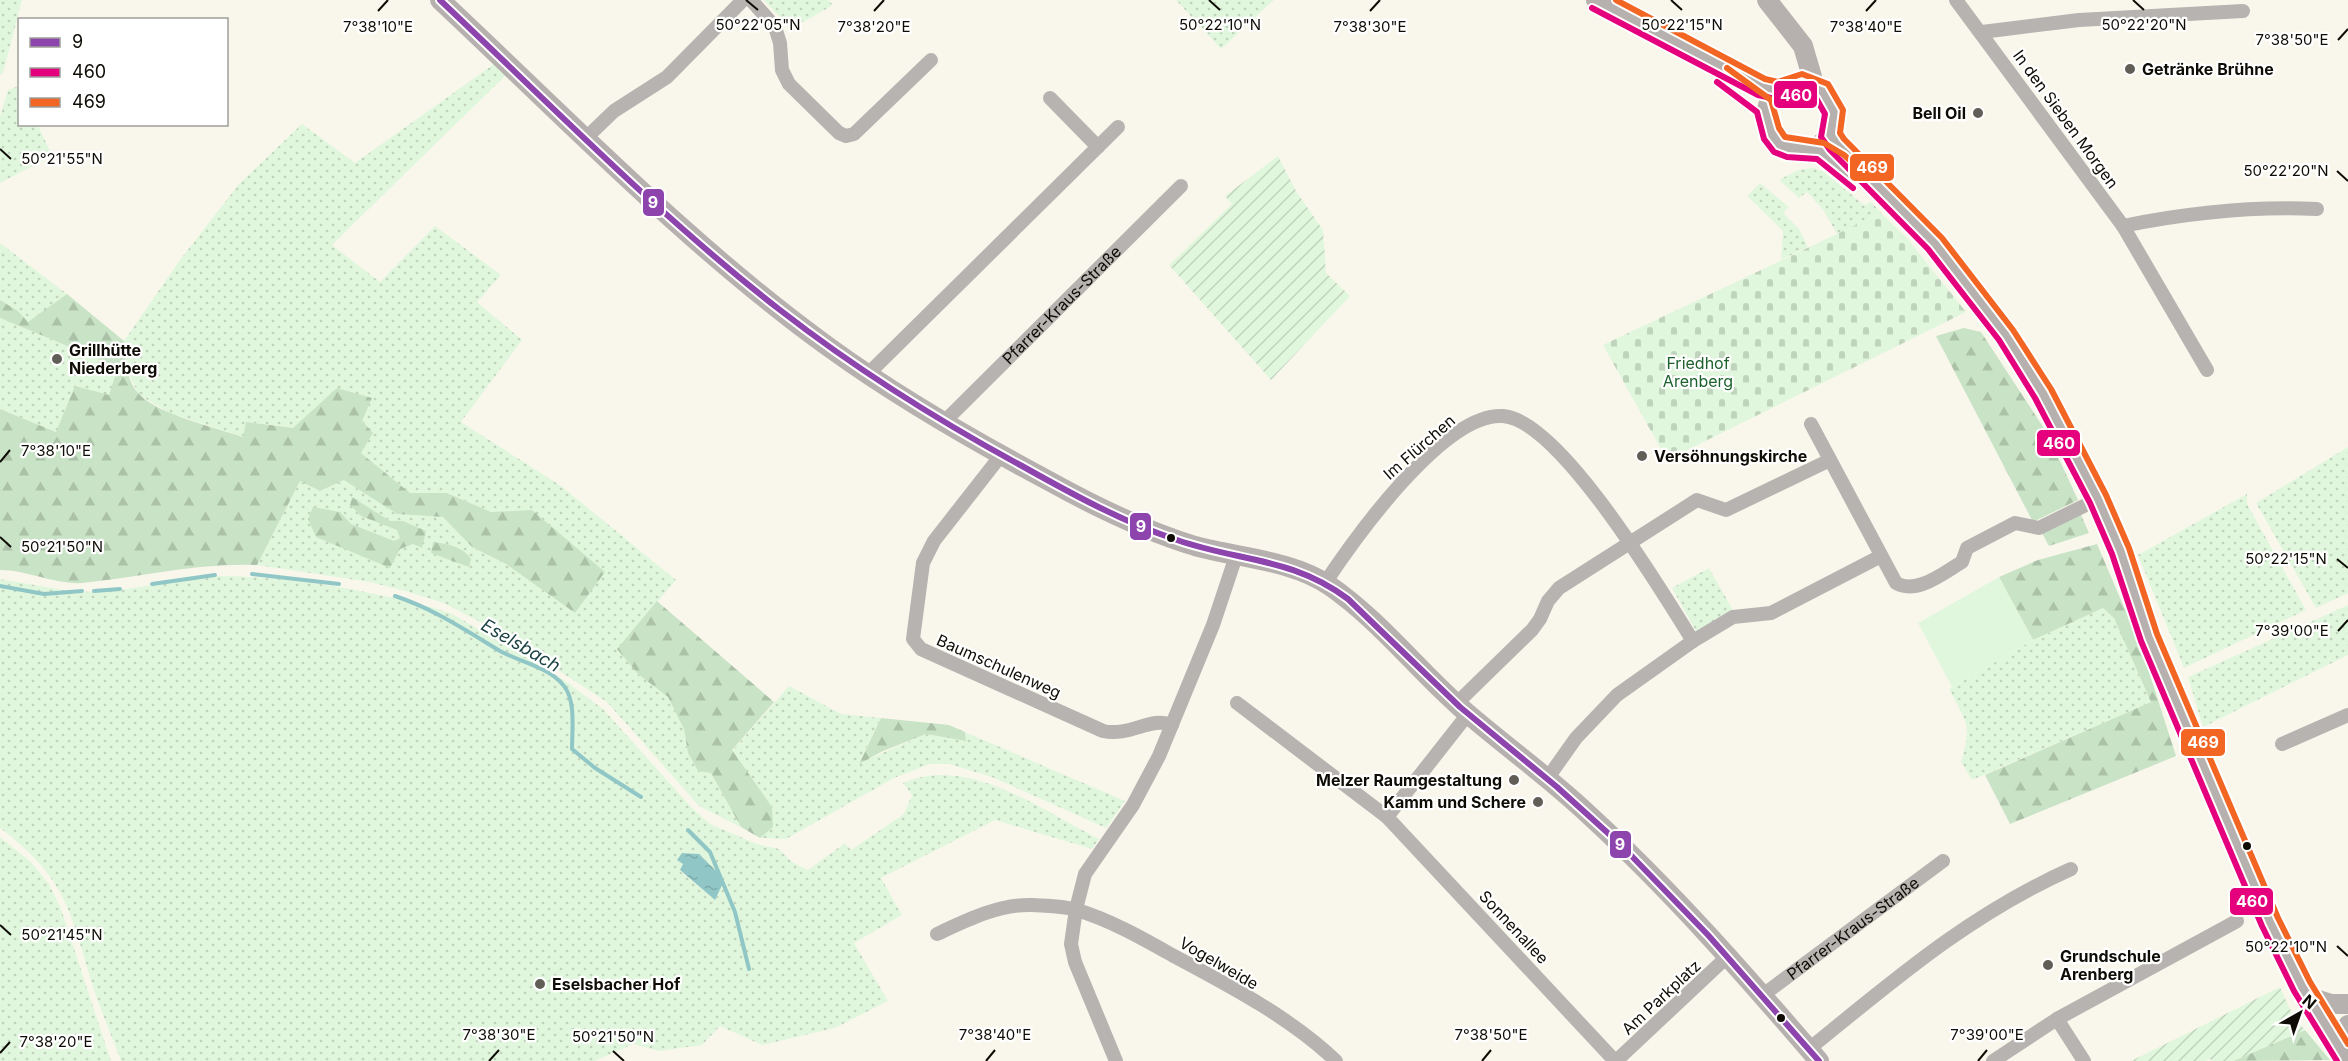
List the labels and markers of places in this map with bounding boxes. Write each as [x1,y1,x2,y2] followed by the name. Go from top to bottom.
[2142,59,2274,79] place label: Getränke Brühne
[2123,62,2137,76] marker: Getränke Brühne
[1912,103,1966,123] place label: Bell Oil
[1971,106,1985,120] marker: Bell Oil
[69,340,157,378] place label: Grillhütte Niederberg
[50,352,64,366] marker: Grillhütte Niederberg
[1654,446,1807,466] place label: Versöhnungskirche
[1635,449,1649,463] marker: Versöhnungskirche
[1165,532,1177,544] unlabelled marker
[1316,770,1502,790] place label: Melzer Raumgestaltung
[1507,773,1521,787] marker: Melzer Raumgestaltung
[1383,792,1526,812] place label: Kamm und Schere
[1531,795,1545,809] marker: Kamm und Schere
[2241,840,2253,852] unlabelled marker
[2060,946,2161,984] place label: Grundschule Arenberg
[2041,958,2055,972] marker: Grundschule Arenberg
[552,974,681,994] place label: Eselsbacher Hof
[533,977,547,991] marker: Eselsbacher Hof
[1775,1012,1787,1024] unlabelled marker

